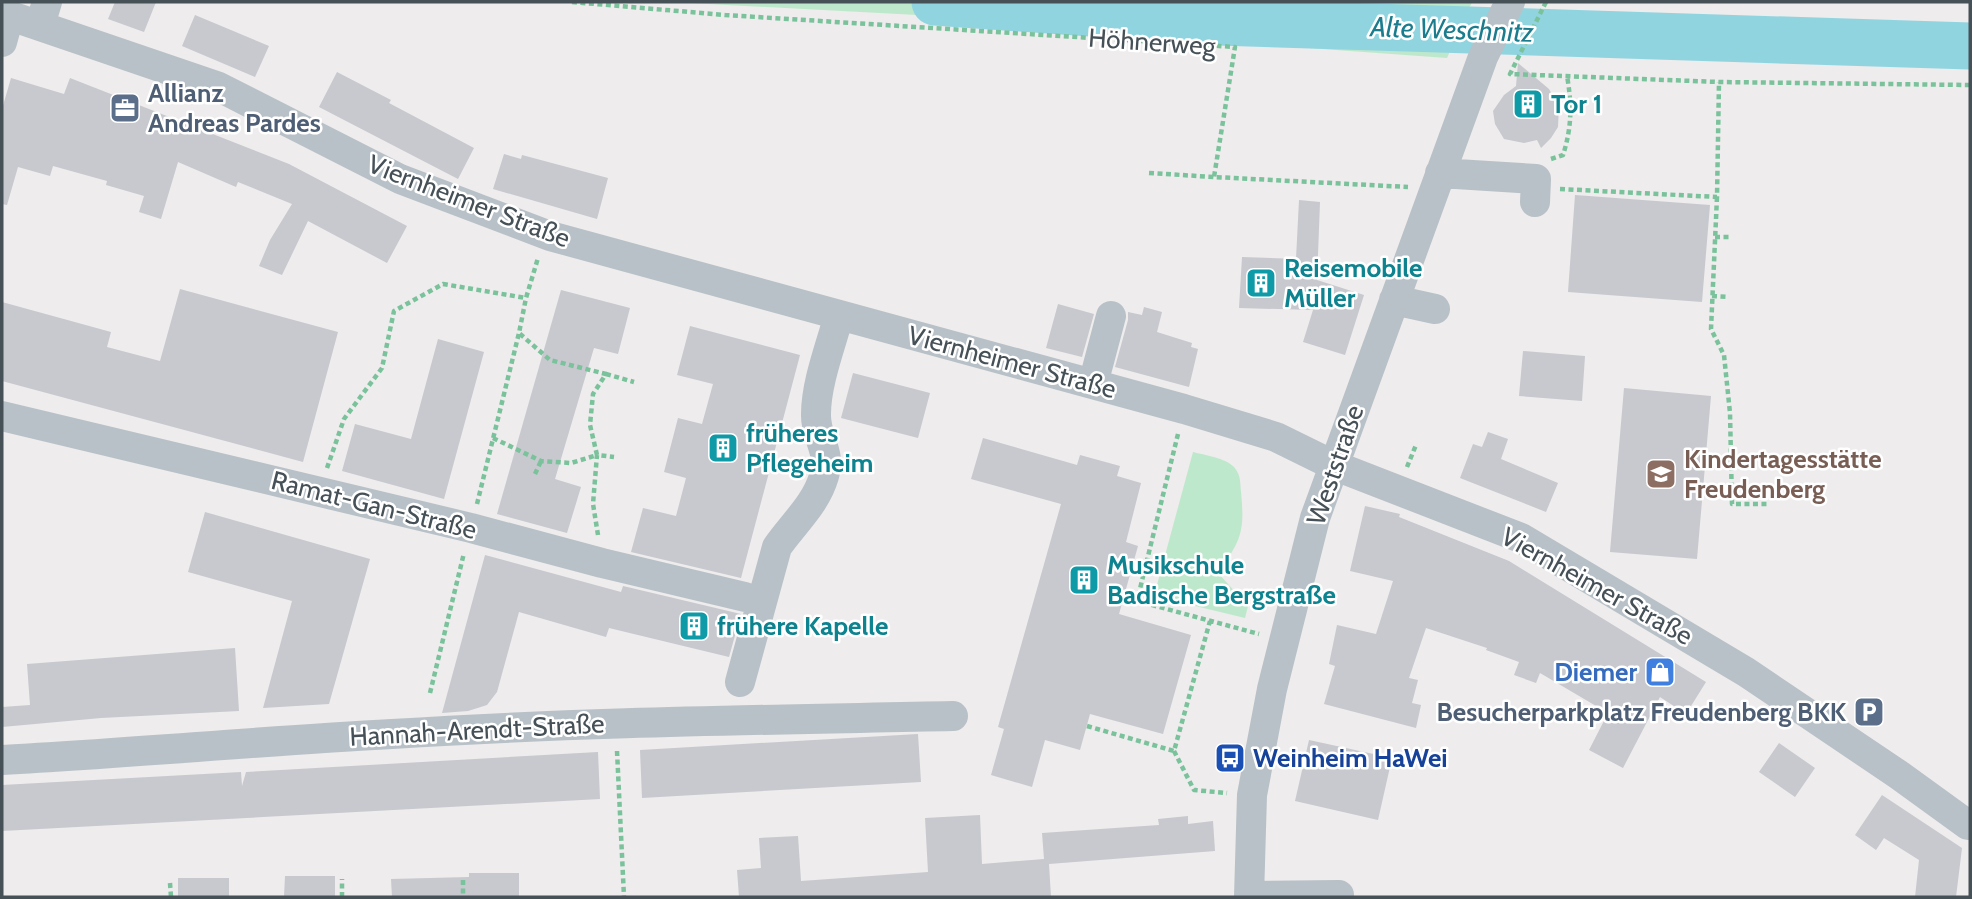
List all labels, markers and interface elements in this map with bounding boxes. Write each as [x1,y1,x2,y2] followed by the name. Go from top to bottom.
[1368,9,1535,49] water label: Alte Weschnitz
[1087,22,1218,62] street label: Höhnerweg
[148,77,321,139] place label: Allianz Andreas Pardes
[1511,87,1545,121] building icon: Tor 1
[1551,88,1602,120] place label: Tor 1
[108,91,142,125] office icon: Allianz Andreas Pardes
[363,148,575,254] street label: Viernheimer Straße
[1284,252,1422,314] place label: Reisemobile Müller
[1244,266,1278,300] building icon: Reisemobile Müller
[905,319,1119,405] street label: Viernheimer Straße
[1300,401,1370,529] street label: Weststraße
[746,417,873,479] place label: früheres Pflegeheim
[706,431,740,465] building icon: früheres Pflegeheim
[1684,443,1882,505] place label: Kindertagesstätte Freudenberg
[1644,457,1678,491] school or university icon: Kindertagesstätte Freudenberg
[268,464,480,546] street label: Ramat-Gan-Straße
[1496,520,1698,652] street label: Viernheimer Straße
[1107,549,1336,611] place label: Musikschule Badische Bergstraße
[1067,563,1101,597] building icon: Musikschule Badische Bergstraße
[677,609,711,643] building icon: frühere Kapelle
[717,610,888,642] place label: frühere Kapelle
[1643,655,1677,689] shop icon: Diemer
[1554,656,1637,688] place label: Diemer
[1852,695,1886,729] parking icon: Besucherparkplatz Freudenberg BKK
[1436,696,1847,728] place label: Besucherparkplatz Freudenberg BKK
[349,707,605,753] street label: Hannah-Arendt-Straße
[1213,741,1247,775] bus stop icon: Weinheim HaWei
[1253,742,1448,774] place label: Weinheim HaWei

